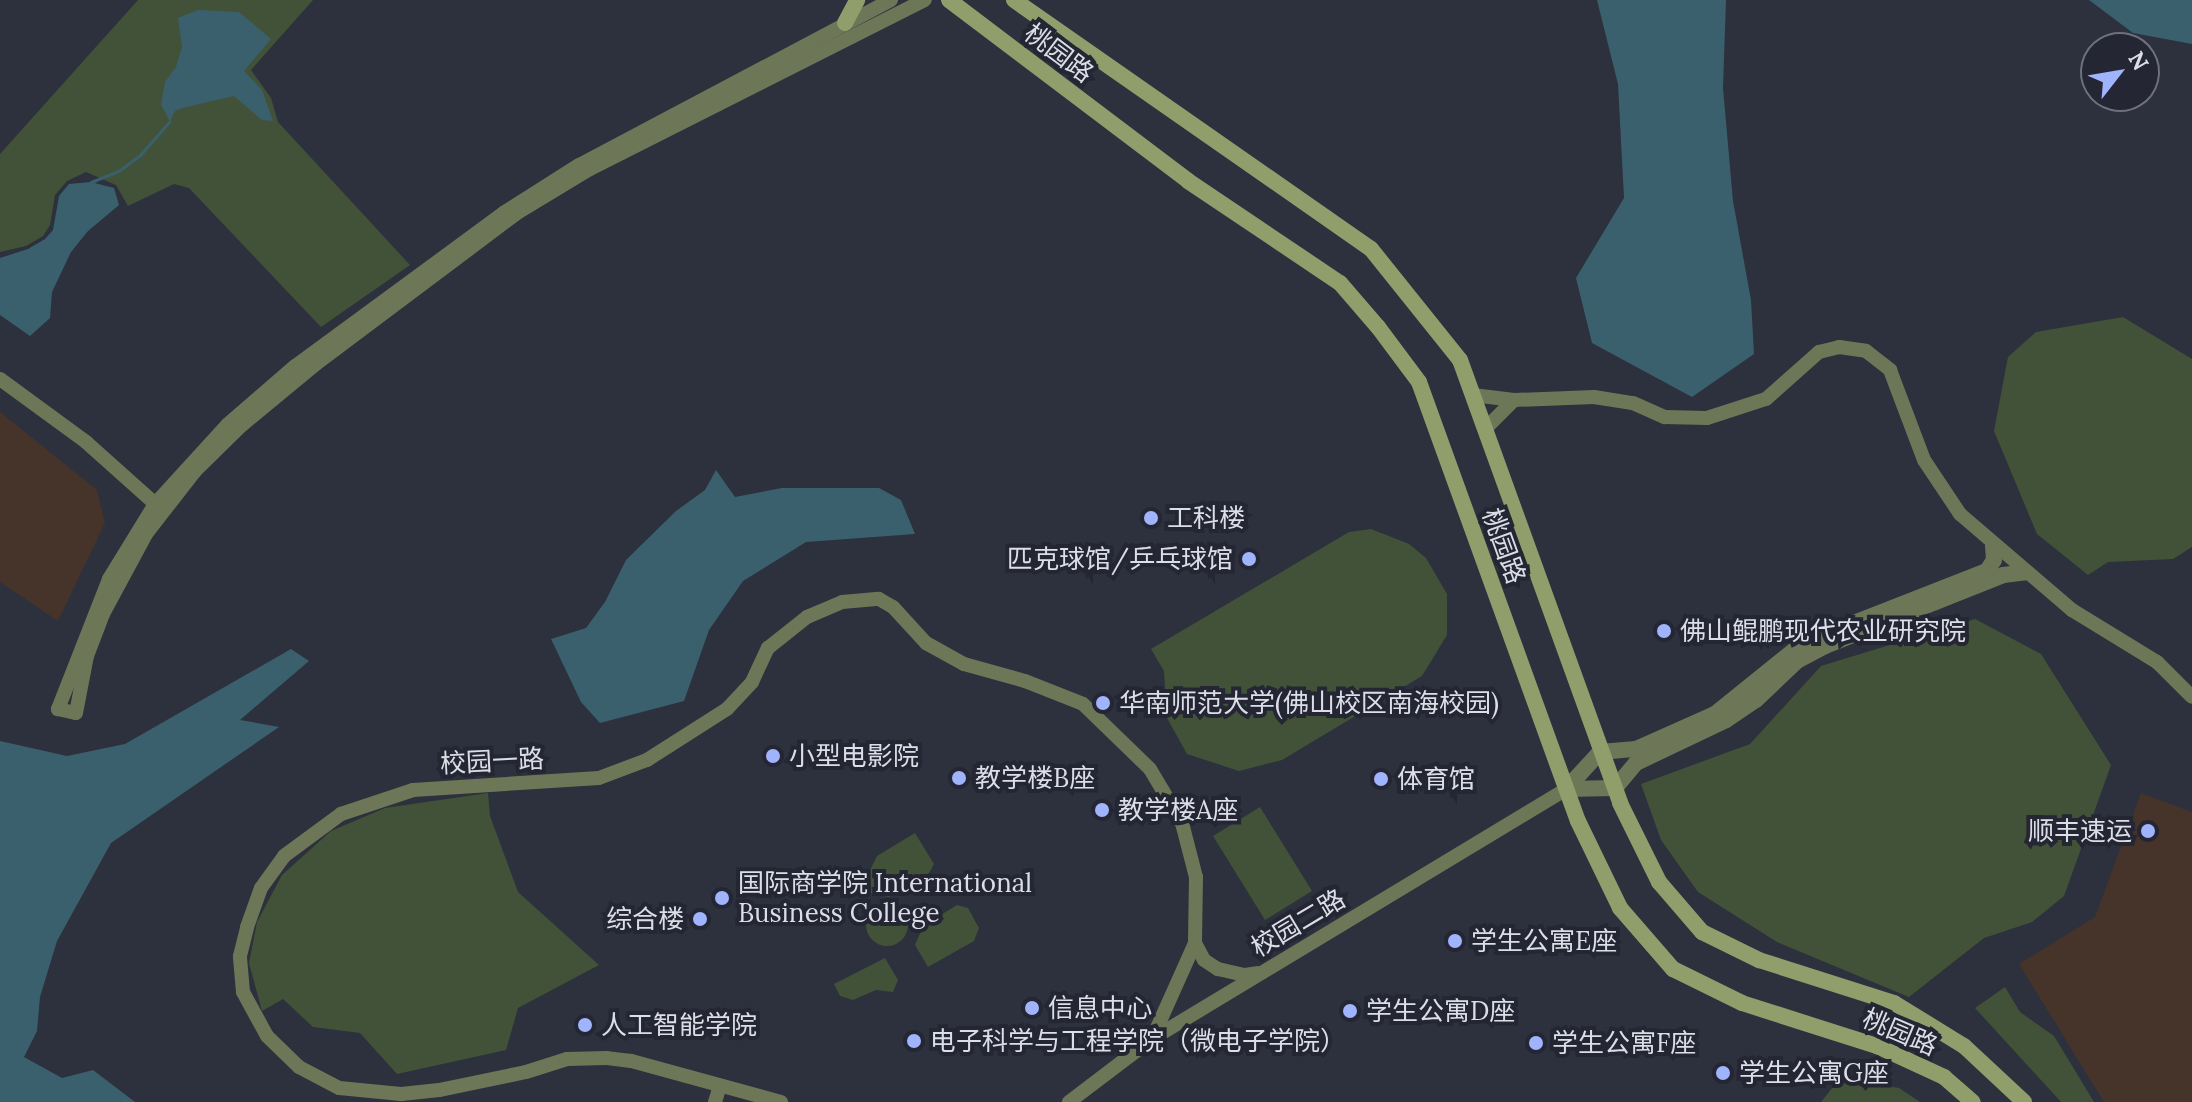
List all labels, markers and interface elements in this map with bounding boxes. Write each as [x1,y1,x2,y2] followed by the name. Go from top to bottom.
[1018,17,1100,89] street label: 桃园路
[2080,32,2160,112] north arrow
[2122,46,2155,75] text: N
[1167,502,1245,534] place label: 工科楼
[1476,504,1532,588] street label: 桃园路
[1142,509,1160,527] marker: 工科楼
[1007,543,1233,575] place label: 匹克球馆/乒乓球馆
[1240,550,1258,568] marker: 匹克球馆/乒乓球馆
[1680,615,1966,647] place label: 佛山鲲鹏现代农业研究院
[1655,622,1673,640] marker: 佛山鲲鹏现代农业研究院
[1119,687,1499,719] place label: 华南师范大学(佛山校区南海校园)
[1094,694,1112,712] marker: 华南师范大学(佛山校区南海校园)
[789,740,919,772] place label: 小型电影院
[439,743,545,779] street label: 校园一路
[764,747,782,765] marker: 小型电影院
[975,762,1095,794] place label: 教学楼B座
[1397,763,1475,795] place label: 体育馆
[950,769,968,787] marker: 教学楼B座
[1372,770,1390,788] marker: 体育馆
[1118,794,1238,826] place label: 教学楼A座
[1093,801,1111,819] marker: 教学楼A座
[2028,815,2132,847] place label: 顺丰速运
[2139,822,2157,840] marker: 顺丰速运
[738,867,1032,928] place label: 国际商学院 International Business College
[1245,883,1351,963] street label: 校园二路
[713,889,731,907] marker: 国际商学院 International Business College
[606,903,684,935] place label: 综合楼
[691,910,709,928] marker: 综合楼
[1471,925,1617,957] place label: 学生公寓E座
[1446,932,1464,950] marker: 学生公寓E座
[1048,992,1152,1024] place label: 信息中心
[1366,995,1515,1027] place label: 学生公寓D座
[1023,999,1041,1017] marker: 信息中心
[1341,1002,1359,1020] marker: 学生公寓D座
[1858,1002,1942,1062] street label: 桃园路
[601,1009,757,1041] place label: 人工智能学院
[576,1016,594,1034] marker: 人工智能学院
[930,1025,1346,1057] place label: 电子科学与工程学院（微电子学院）
[1552,1027,1696,1059] place label: 学生公寓F座
[905,1032,923,1050] marker: 电子科学与工程学院（微电子学院）
[1527,1034,1545,1052] marker: 学生公寓F座
[1739,1057,1889,1089] place label: 学生公寓G座
[1714,1064,1732,1082] marker: 学生公寓G座

